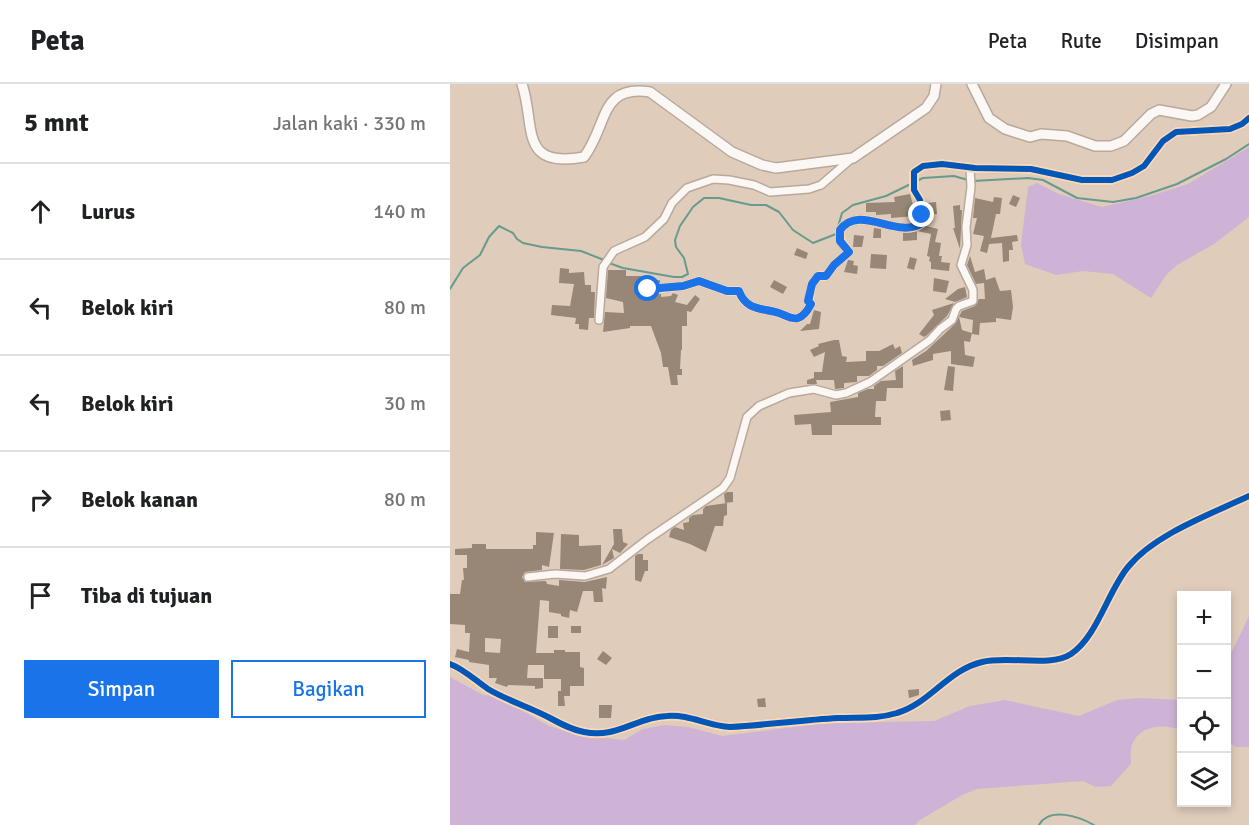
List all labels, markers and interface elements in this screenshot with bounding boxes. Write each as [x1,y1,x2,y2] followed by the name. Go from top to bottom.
[30,24,85,58] text: Peta
[988,28,1028,54] text: Peta
[1061,28,1102,54] text: Rute
[1135,28,1219,54] text: Disimpan
[24,107,89,139] text: 5 mnt
[273,111,426,136] text: Jalan kaki · 330 m
[24,195,57,228] icon: ahead
[81,198,135,225] text: Lurus
[373,199,426,224] text: 140 m
[908,201,934,227] route end
[634,275,660,301] route start
[24,291,57,324] icon: left
[81,294,174,321] text: Belok kiri
[384,295,426,320] text: 80 m
[24,387,57,420] icon: left
[81,390,174,417] text: Belok kiri
[384,391,426,416] text: 30 m
[24,483,57,516] icon: right
[81,486,198,513] text: Belok kanan
[384,487,426,512] text: 80 m
[24,579,57,612] icon: arrive
[81,582,212,609] text: Tiba di tujuan
[1177,591,1231,807] map controls
[1177,591,1231,645] button: +
[1177,645,1231,699] button: −
[24,660,219,718] button: Simpan
[231,660,426,718] button: Bagikan
[1177,699,1231,753] button: locate
[1177,753,1231,807] button: layers

